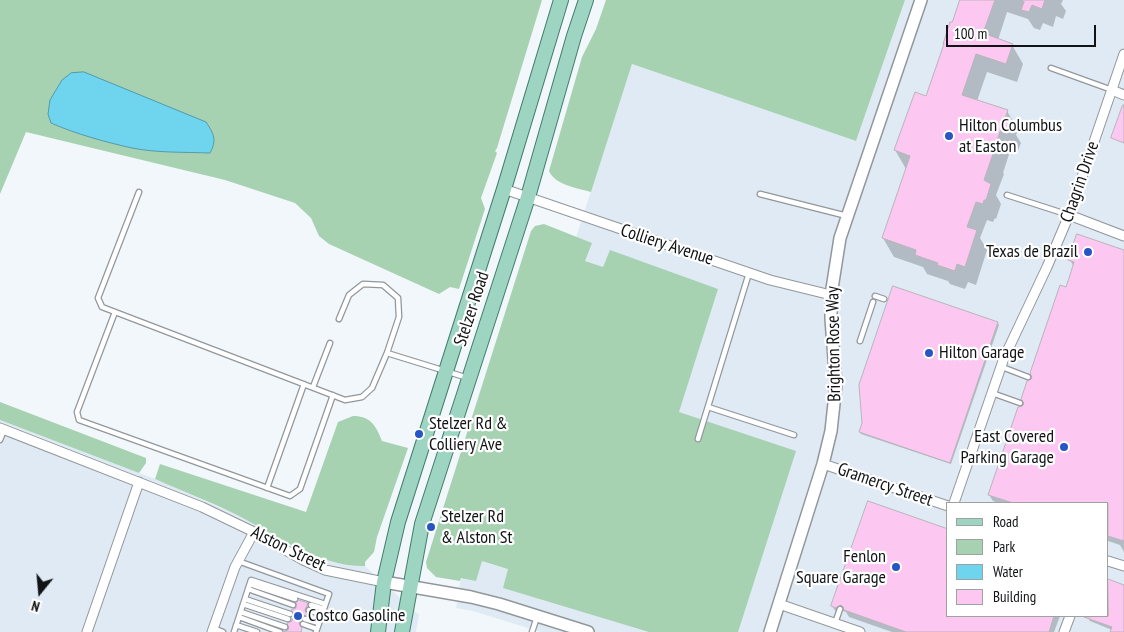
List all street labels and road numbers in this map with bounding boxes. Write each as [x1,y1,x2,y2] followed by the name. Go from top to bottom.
[1056,139,1104,225] street label: Chagrin Drive
[618,220,716,270] street label: Colliery Avenue
[450,269,494,349] street label: Stelzer Road
[822,286,846,402] street label: Brighton Rose Way
[835,459,935,511] street label: Gramercy Street
[247,522,329,576] street label: Alston Street

